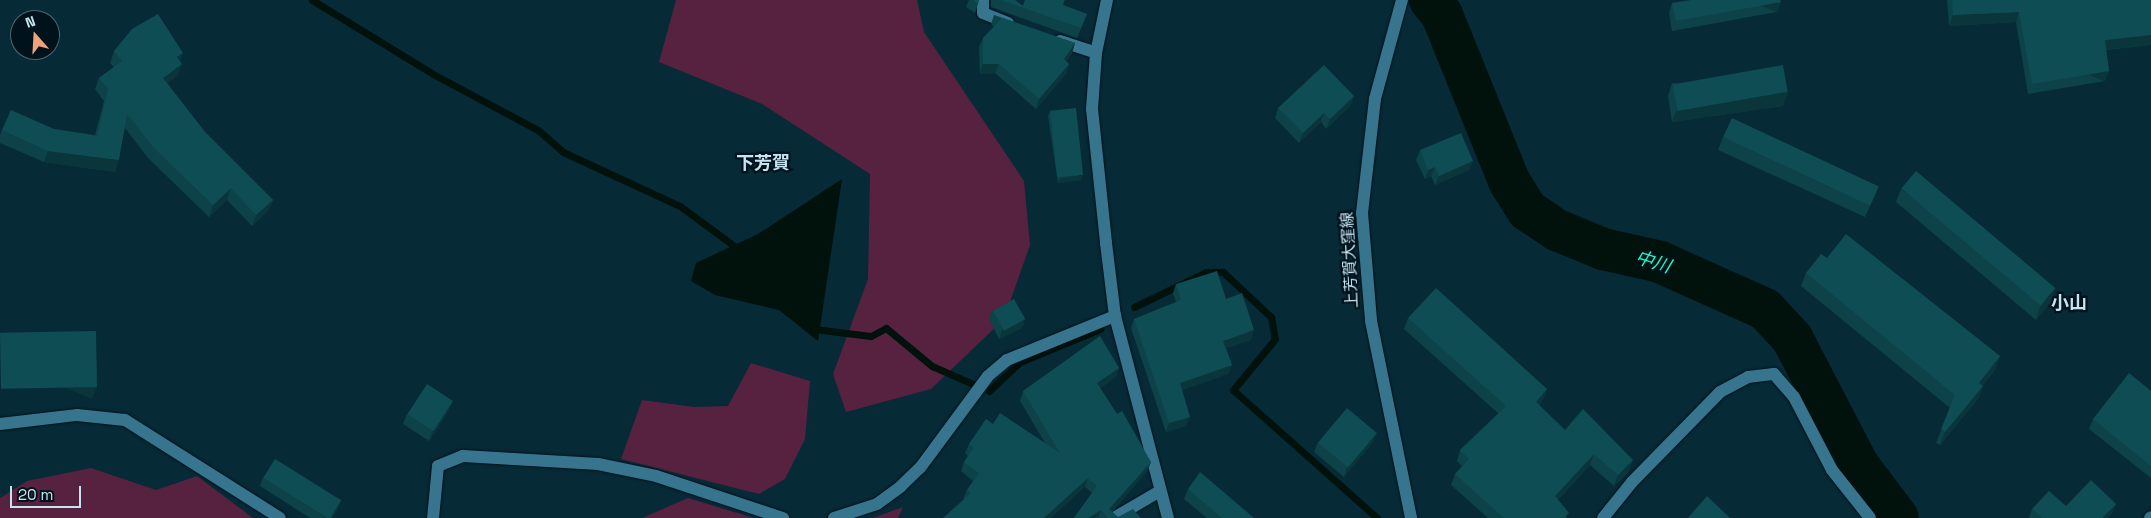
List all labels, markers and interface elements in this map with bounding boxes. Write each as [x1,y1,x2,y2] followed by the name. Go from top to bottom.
[10,10,60,60] north arrow
[23,12,38,32] text: N
[736,152,790,174] district label: 下芳賀
[1338,212,1362,308] street label: 上芳賀大窪線
[1633,246,1673,278] water label: 中川
[2051,292,2087,314] district label: 小山
[12,476,84,508] scale bar
[18,485,53,504] text: 20 m

